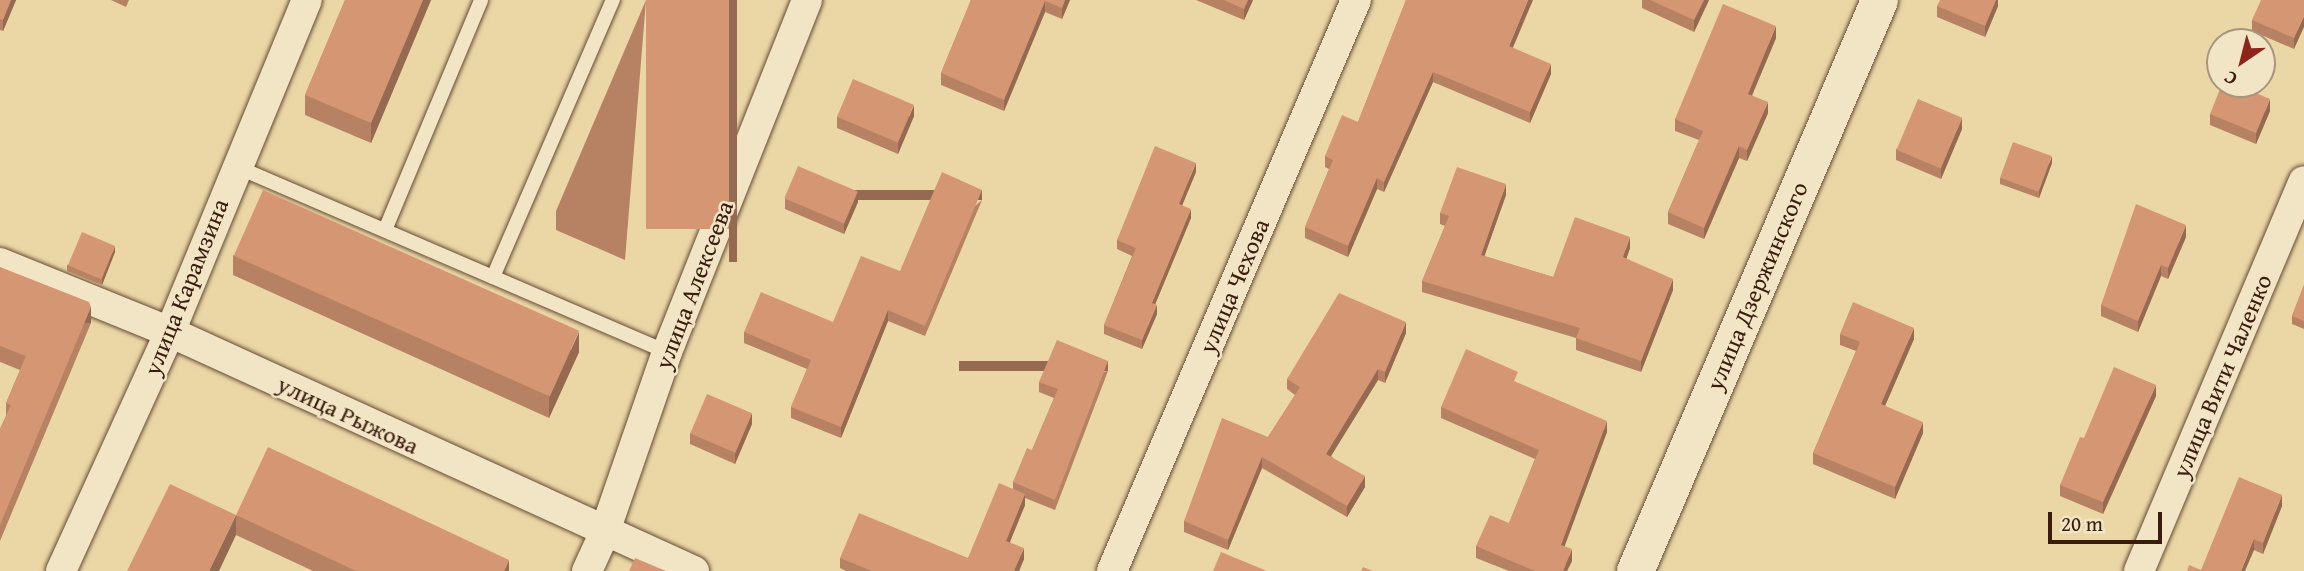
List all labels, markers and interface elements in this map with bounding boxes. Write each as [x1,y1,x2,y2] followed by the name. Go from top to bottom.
[2206,28,2276,98] north arrow
[2218,64,2243,93] text: С
[1700,177,1814,395] street label: улица Дзержинского
[137,195,235,379] street label: улица Карамзина
[649,197,739,373] street label: улица Алексеева
[1193,214,1275,358] street label: улица Чехова
[2166,270,2278,482] street label: улица Вити Чаленко
[273,370,423,460] street label: улица Рыжова
[2052,498,2166,542] scale bar
[2061,508,2103,539] text: 20 m

